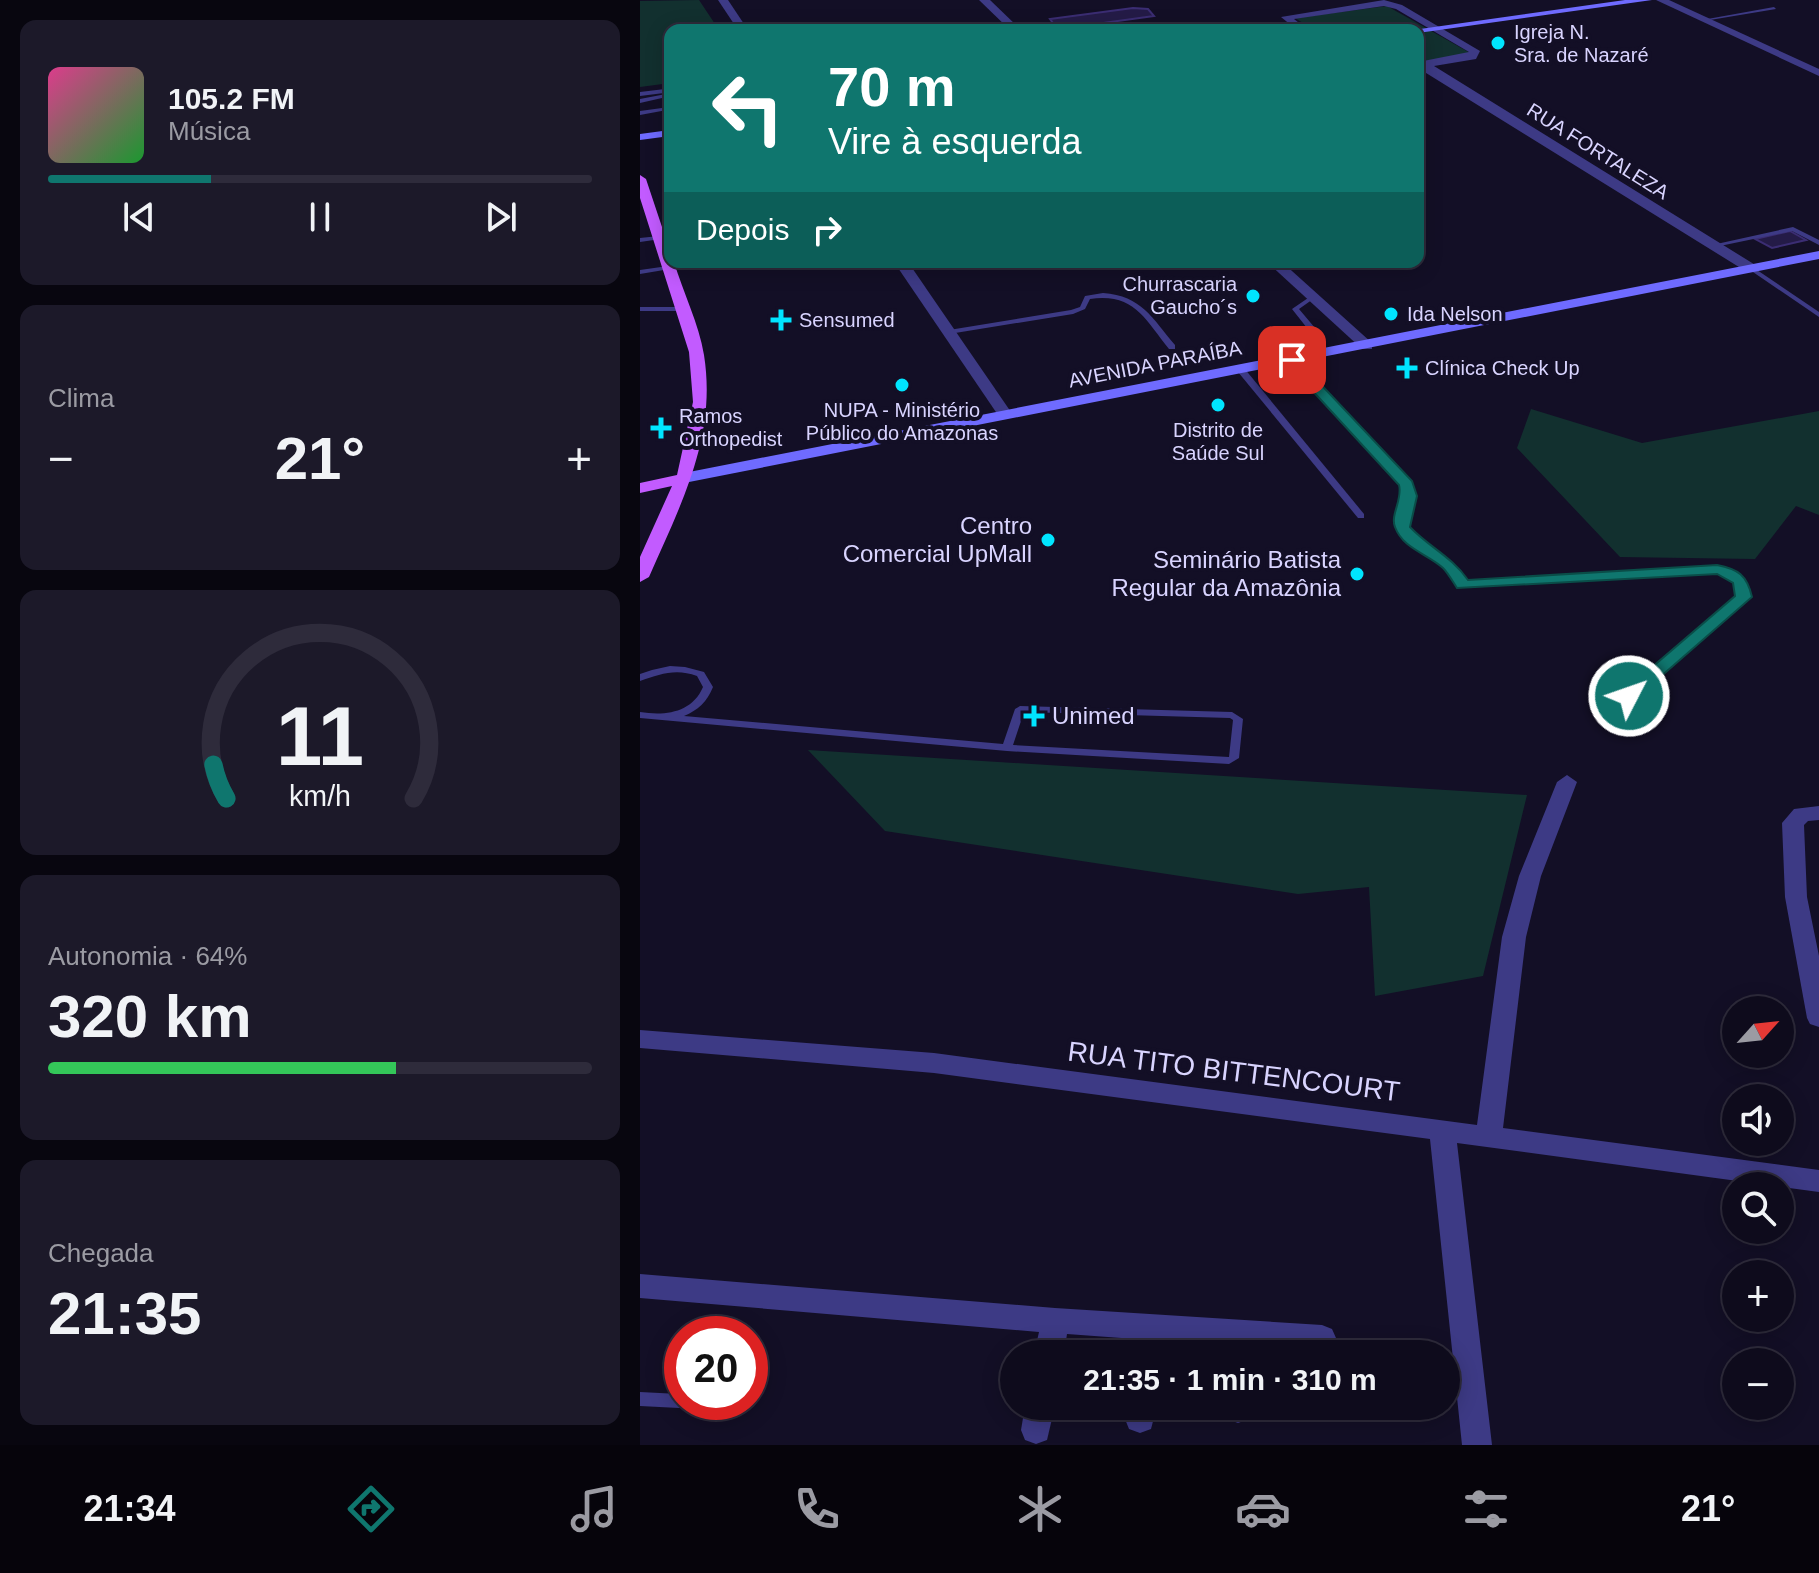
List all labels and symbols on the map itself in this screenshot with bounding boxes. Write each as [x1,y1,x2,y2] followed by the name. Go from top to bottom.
[1514,21,1649,66] place label: Igreja N. Sra. de Nazaré
[1489,34,1507,52] marker: Igreja N. Sra. de Nazaré
[1523,99,1673,204] street label: RUA FORTALEZA
[1123,273,1238,318] place label: Churrascaria Gaucho´s
[1244,287,1262,305] marker: Churrascaria Gaucho´s
[1407,303,1503,325] place label: Ida Nelson
[1382,305,1400,323] marker: Ida Nelson
[770,309,792,331] marker: Sensumed
[799,309,895,331] place label: Sensumed
[1258,326,1326,394] pin
[1067,336,1244,392] street label: AVENIDA PARAÍBA
[1396,357,1418,379] marker: Clínica Check Up
[1425,357,1580,379] place label: Clínica Check Up
[893,376,911,394] marker: NUPA - Ministério Público do Amazonas
[1209,396,1227,414] marker: Distrito de Saúde Sul
[806,399,998,444] place label: NUPA - Ministério Público do Amazonas
[679,405,783,450] place label: Ramos Orthopedist
[650,417,672,439] marker: Ramos Orthopedist
[1172,419,1264,464] place label: Distrito de Saúde Sul
[843,512,1032,567] place label: Centro Comercial UpMall
[1039,531,1057,549] marker: Centro Comercial UpMall
[1112,546,1342,601] place label: Seminário Batista Regular da Amazônia
[1348,565,1366,583] marker: Seminário Batista Regular da Amazônia
[1587,654,1671,738] position arrow
[1052,702,1135,729] place label: Unimed
[1023,705,1045,727] marker: Unimed
[1722,996,1794,1068] north arrow
[1066,1036,1402,1107] street label: RUA TITO BITTENCOURT
[664,1316,768,1420] speed limit sign: 20

